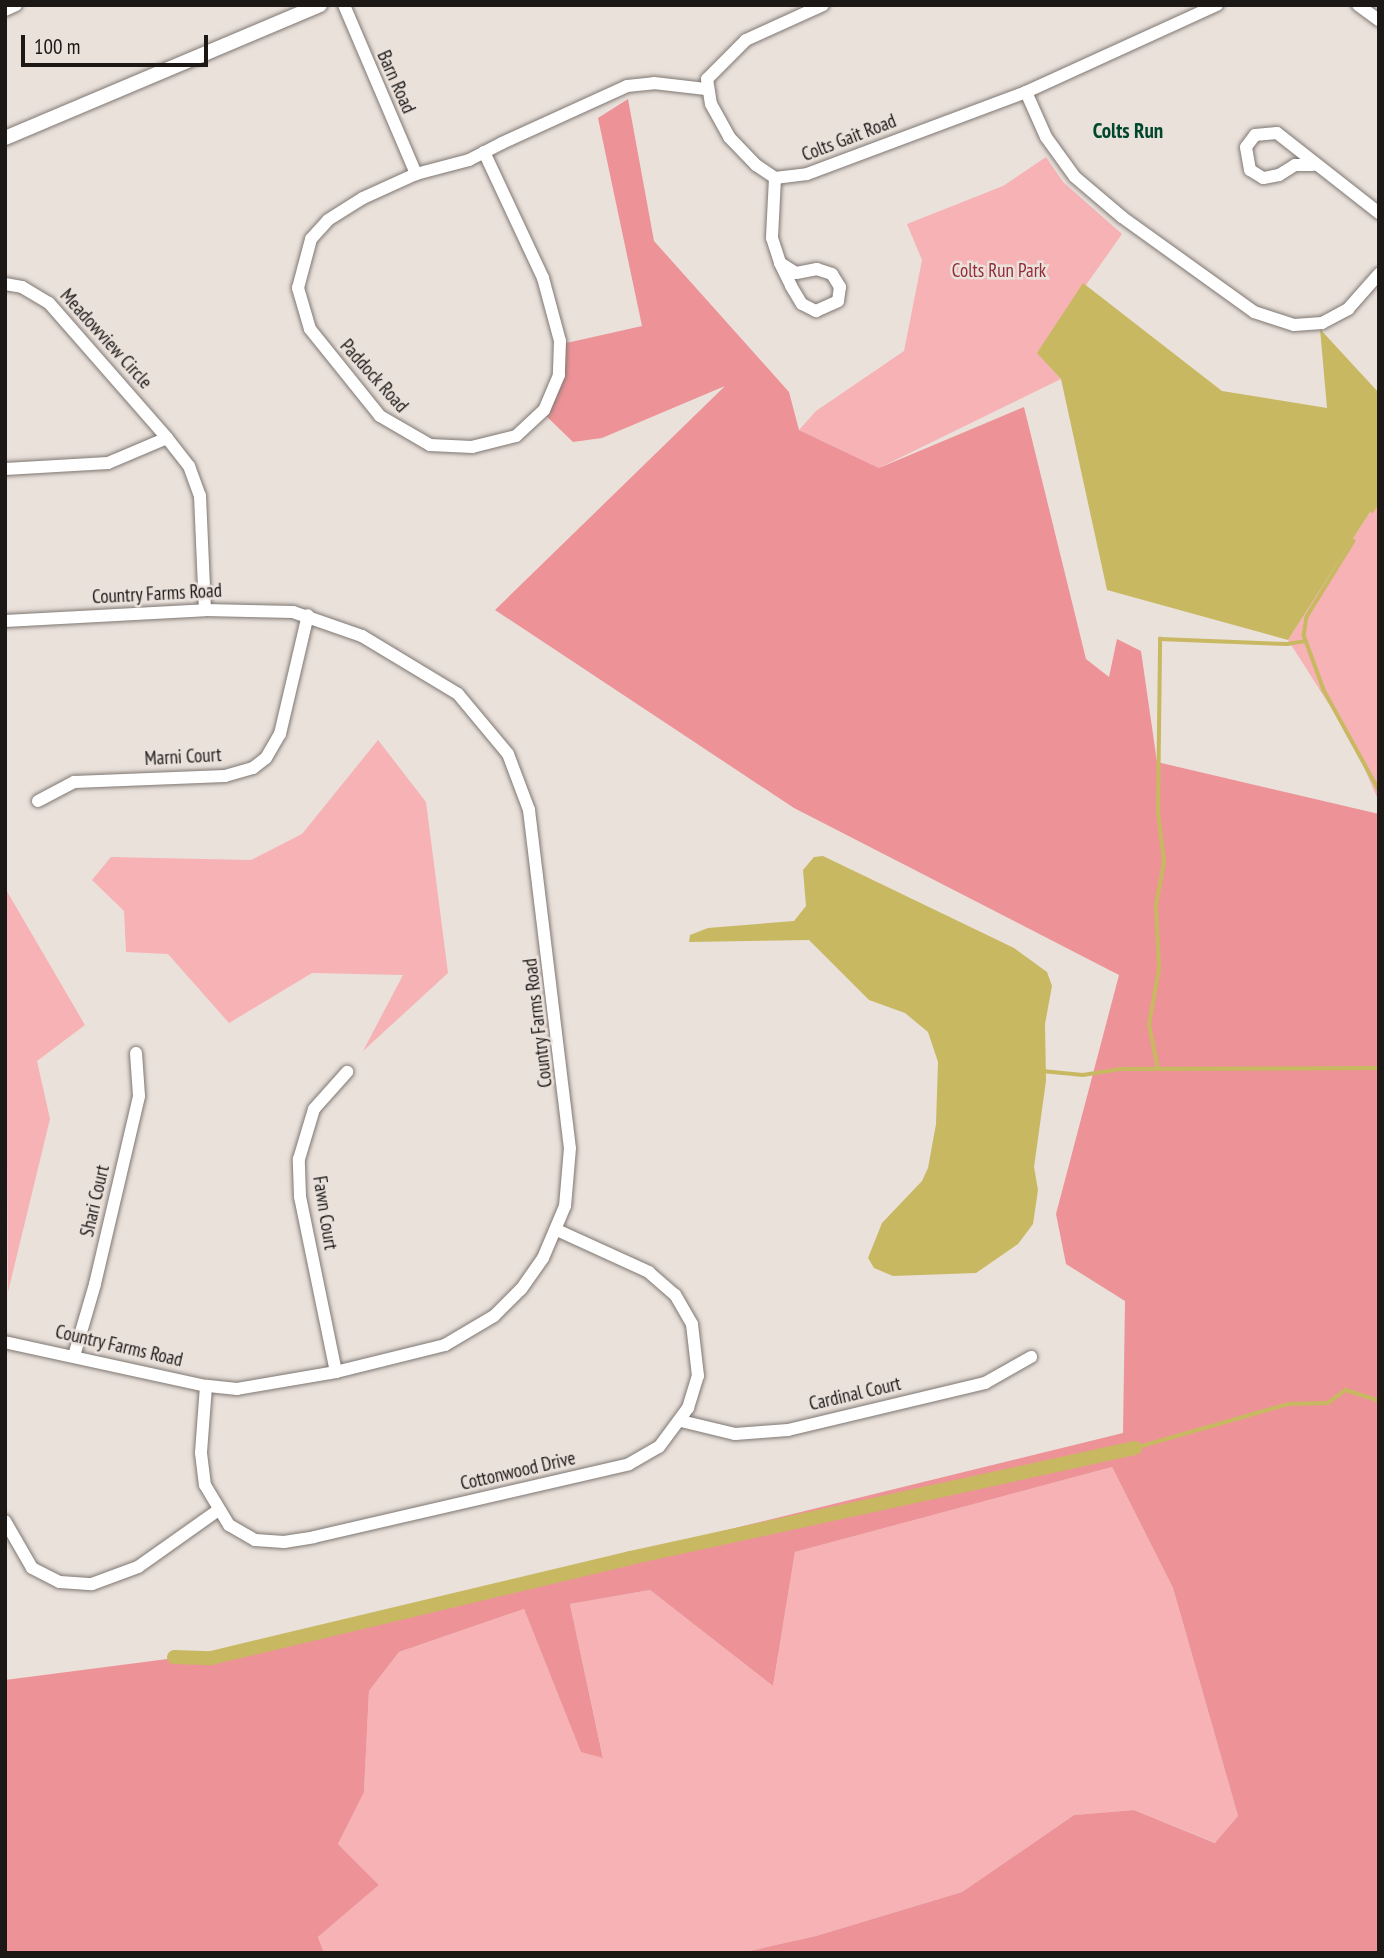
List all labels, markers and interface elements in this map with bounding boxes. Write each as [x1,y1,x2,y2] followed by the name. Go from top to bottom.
[24,21,212,65] scale bar
[34,33,80,60] text: 100 m
[372,47,420,117] street label: Barn Road
[799,110,899,166] street label: Colts Gait Road
[1093,118,1163,144] district label: Colts Run
[952,260,1046,282] park label: Colts Run Park
[55,284,157,394] street label: Meadowview Circle
[335,335,413,417] street label: Paddock Road
[91,579,223,609] street label: Country Farms Road
[144,744,222,770] street label: Marni Court
[519,957,557,1089] street label: Country Farms Road
[76,1163,114,1239] street label: Shari Court
[308,1174,342,1252] street label: Fawn Court
[53,1320,185,1372] street label: Country Farms Road
[807,1372,903,1416] street label: Cardinal Court
[458,1447,578,1495] street label: Cottonwood Drive

